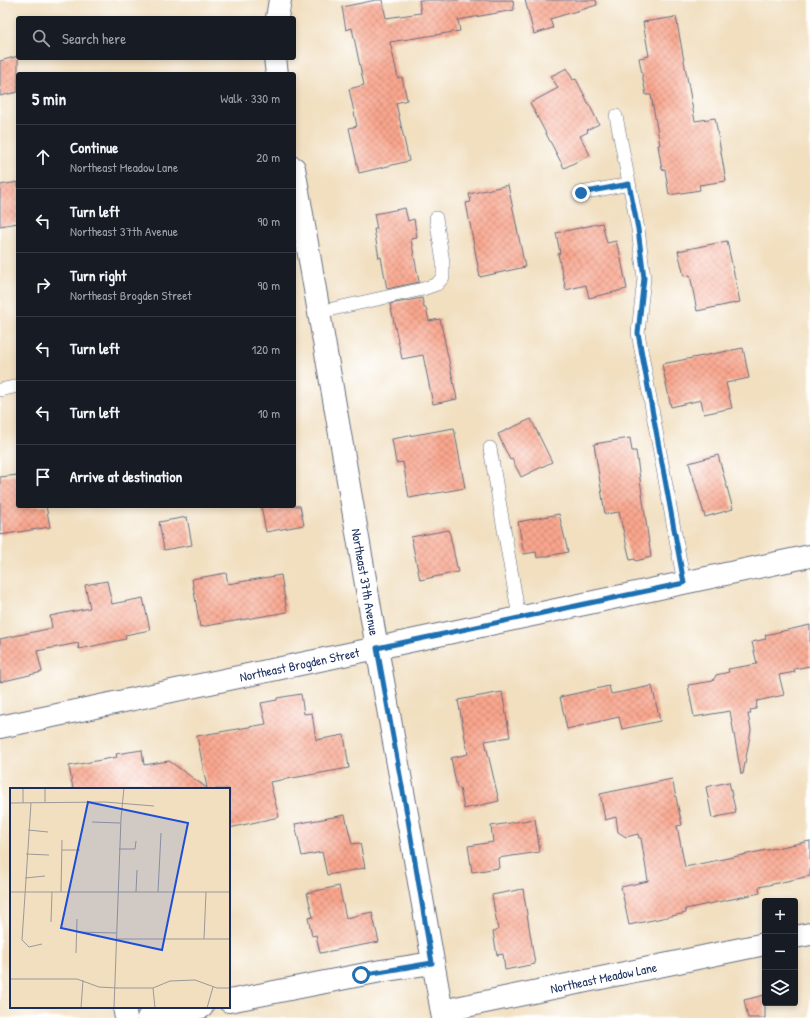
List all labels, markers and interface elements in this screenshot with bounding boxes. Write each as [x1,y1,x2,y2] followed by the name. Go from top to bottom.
[16,16,296,60] search box
[30,27,52,49] icon: search
[62,28,126,49] text: Search here
[32,87,66,110] text: 5 min
[220,89,280,107] text: Walk · 330 m
[70,137,118,158] text: Continue
[32,146,54,168] icon: ahead
[256,148,280,166] text: 20 m
[70,158,178,176] text: Northeast Meadow Lane
[572,184,590,202] route end
[70,201,120,222] text: Turn left
[32,210,54,232] icon: left
[258,212,280,230] text: 90 m
[70,222,178,240] text: Northeast 37th Avenue
[70,265,126,286] text: Turn right
[32,274,54,296] icon: right
[258,276,280,294] text: 90 m
[70,286,192,304] text: Northeast Brogden Street
[32,338,54,360] icon: left
[70,338,120,359] text: Turn left
[252,340,280,358] text: 120 m
[32,402,54,424] icon: left
[70,402,120,423] text: Turn left
[258,404,280,422] text: 10 m
[32,466,54,488] icon: arrive
[70,466,182,487] text: Arrive at destination
[347,527,384,637] street label: Northeast 37th Avenue
[238,643,362,686] street label: Northeast Brogden Street
[10,788,230,1008] inset map
[762,898,798,1006] map controls
[762,898,798,934] button: +
[762,934,798,970] button: −
[549,958,658,997] street label: Northeast Meadow Lane
[352,966,370,984] route start
[762,970,798,1006] button: layers

